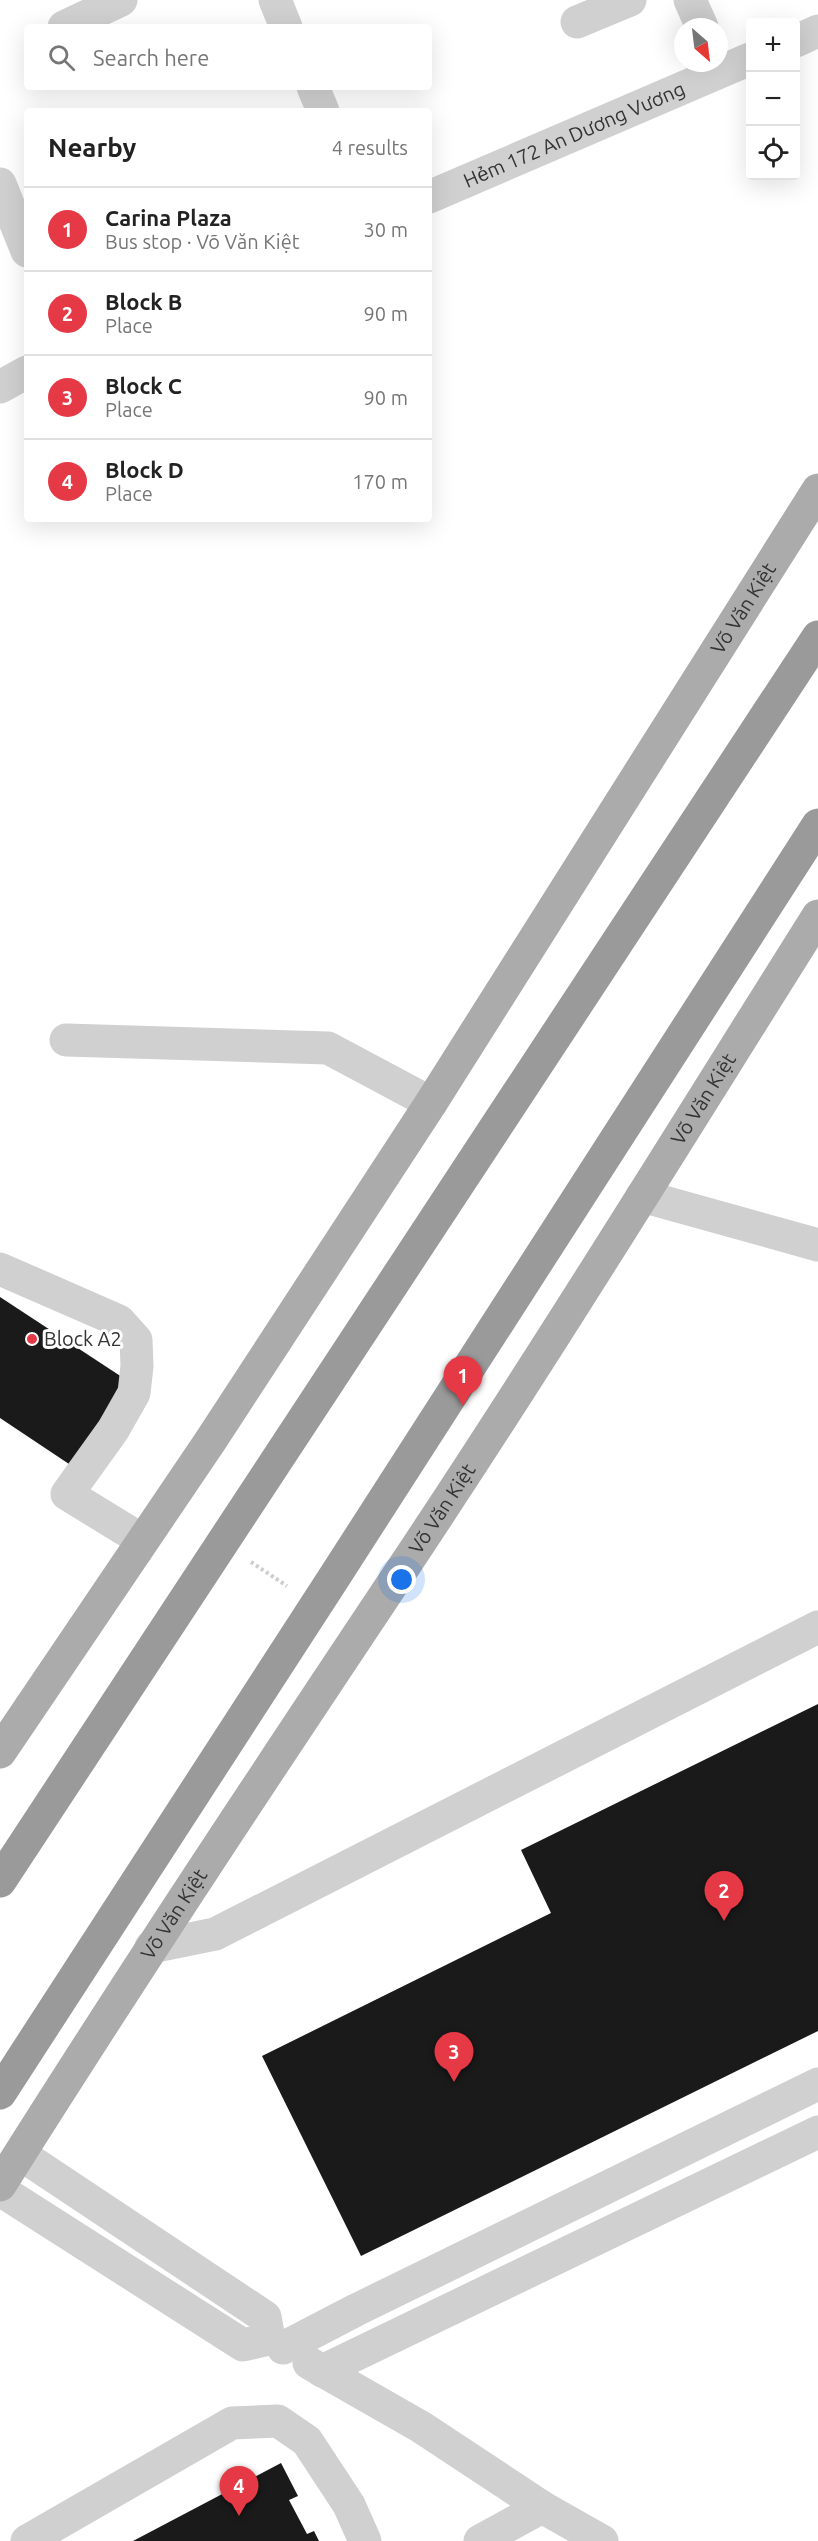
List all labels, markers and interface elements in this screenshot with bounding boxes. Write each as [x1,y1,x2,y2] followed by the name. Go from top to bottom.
[674,18,728,72] north arrow
[746,18,800,180] map controls
[746,18,800,72] button: +
[24,24,432,90] search box
[45,41,78,74] icon: search
[93,45,209,70] text: Search here
[746,72,800,126] button: −
[460,76,688,192] street label: Hẻm 172 An Dương Vương
[746,126,800,180] button: locate
[48,133,136,162] text: Nearby
[332,136,408,159] text: 4 results
[105,205,232,230] text: Carina Plaza
[62,218,73,241] text: 1
[364,218,408,241] text: 30 m
[105,230,300,253] text: Bus stop · Võ Văn Kiệt
[105,289,182,314] text: Block B
[62,302,73,325] text: 2
[364,302,408,325] text: 90 m
[105,314,153,337] text: Place
[105,373,182,398] text: Block C
[62,386,73,409] text: 3
[364,386,408,409] text: 90 m
[105,398,153,421] text: Place
[105,457,184,482] text: Block D
[62,470,73,493] text: 4
[352,470,408,493] text: 170 m
[105,482,153,505] text: Place
[706,558,780,658] street label: Võ Văn Kiệt
[666,1049,740,1149] street label: Võ Văn Kiệt
[44,1327,122,1350] place label: Block A2
[25,1332,39,1346] marker: Block A2
[444,1356,482,1406] pin: 1
[404,1459,480,1558] street label: Võ Văn Kiệt
[387,1565,416,1594] your location
[136,1864,212,1963] street label: Võ Văn Kiệt
[704,1872,744,1921] pin: 2
[434,2032,474,2082] pin: 3
[220,2466,258,2516] pin: 4

